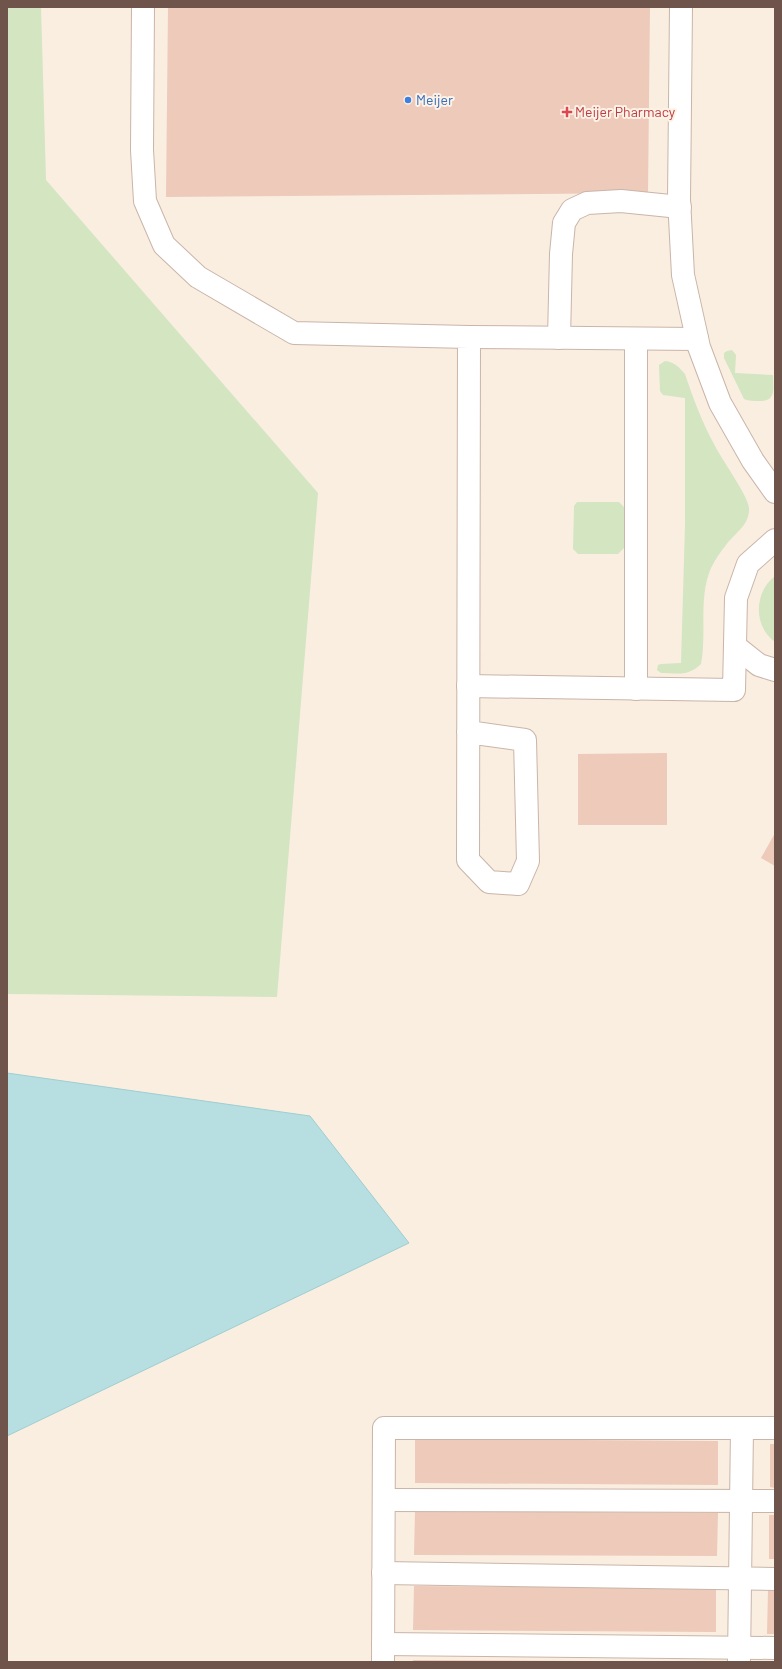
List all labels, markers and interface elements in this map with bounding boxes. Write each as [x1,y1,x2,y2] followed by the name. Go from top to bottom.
[416,91,453,108] place label: Meijer
[403,95,413,105] marker: Meijer
[575,103,676,120] place label: Meijer Pharmacy
[562,107,572,117] marker: Meijer Pharmacy

